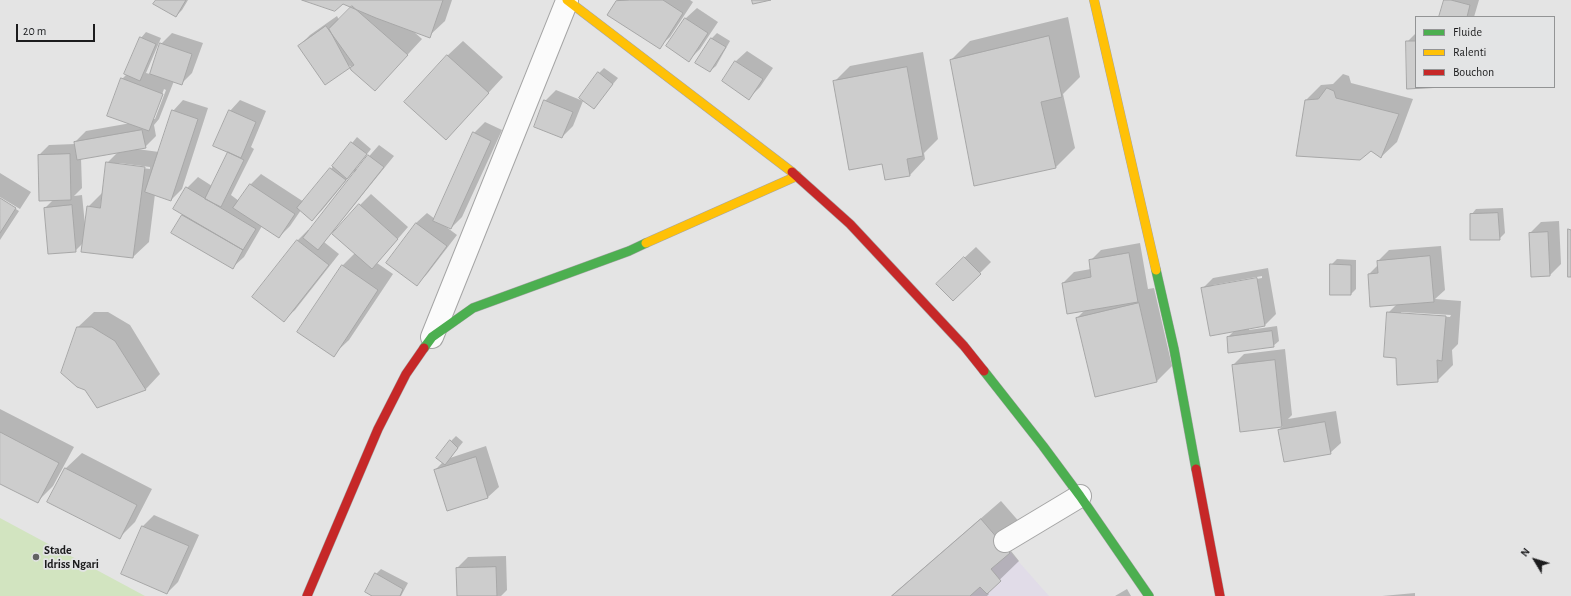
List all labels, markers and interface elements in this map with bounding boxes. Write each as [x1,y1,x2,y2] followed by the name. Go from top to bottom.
[18,16,97,42] scale bar
[1415,16,1555,88] legend
[23,25,46,37] text: 20 m
[1453,26,1482,38] text: Fluide
[1453,46,1486,58] text: Ralenti
[1453,66,1494,78] text: Bouchon
[1515,540,1555,580] north arrow
[44,543,99,571] place label: Stade Idriss Ngari
[1518,546,1532,559] text: N
[31,552,41,562] marker: Stade Idriss Ngari

